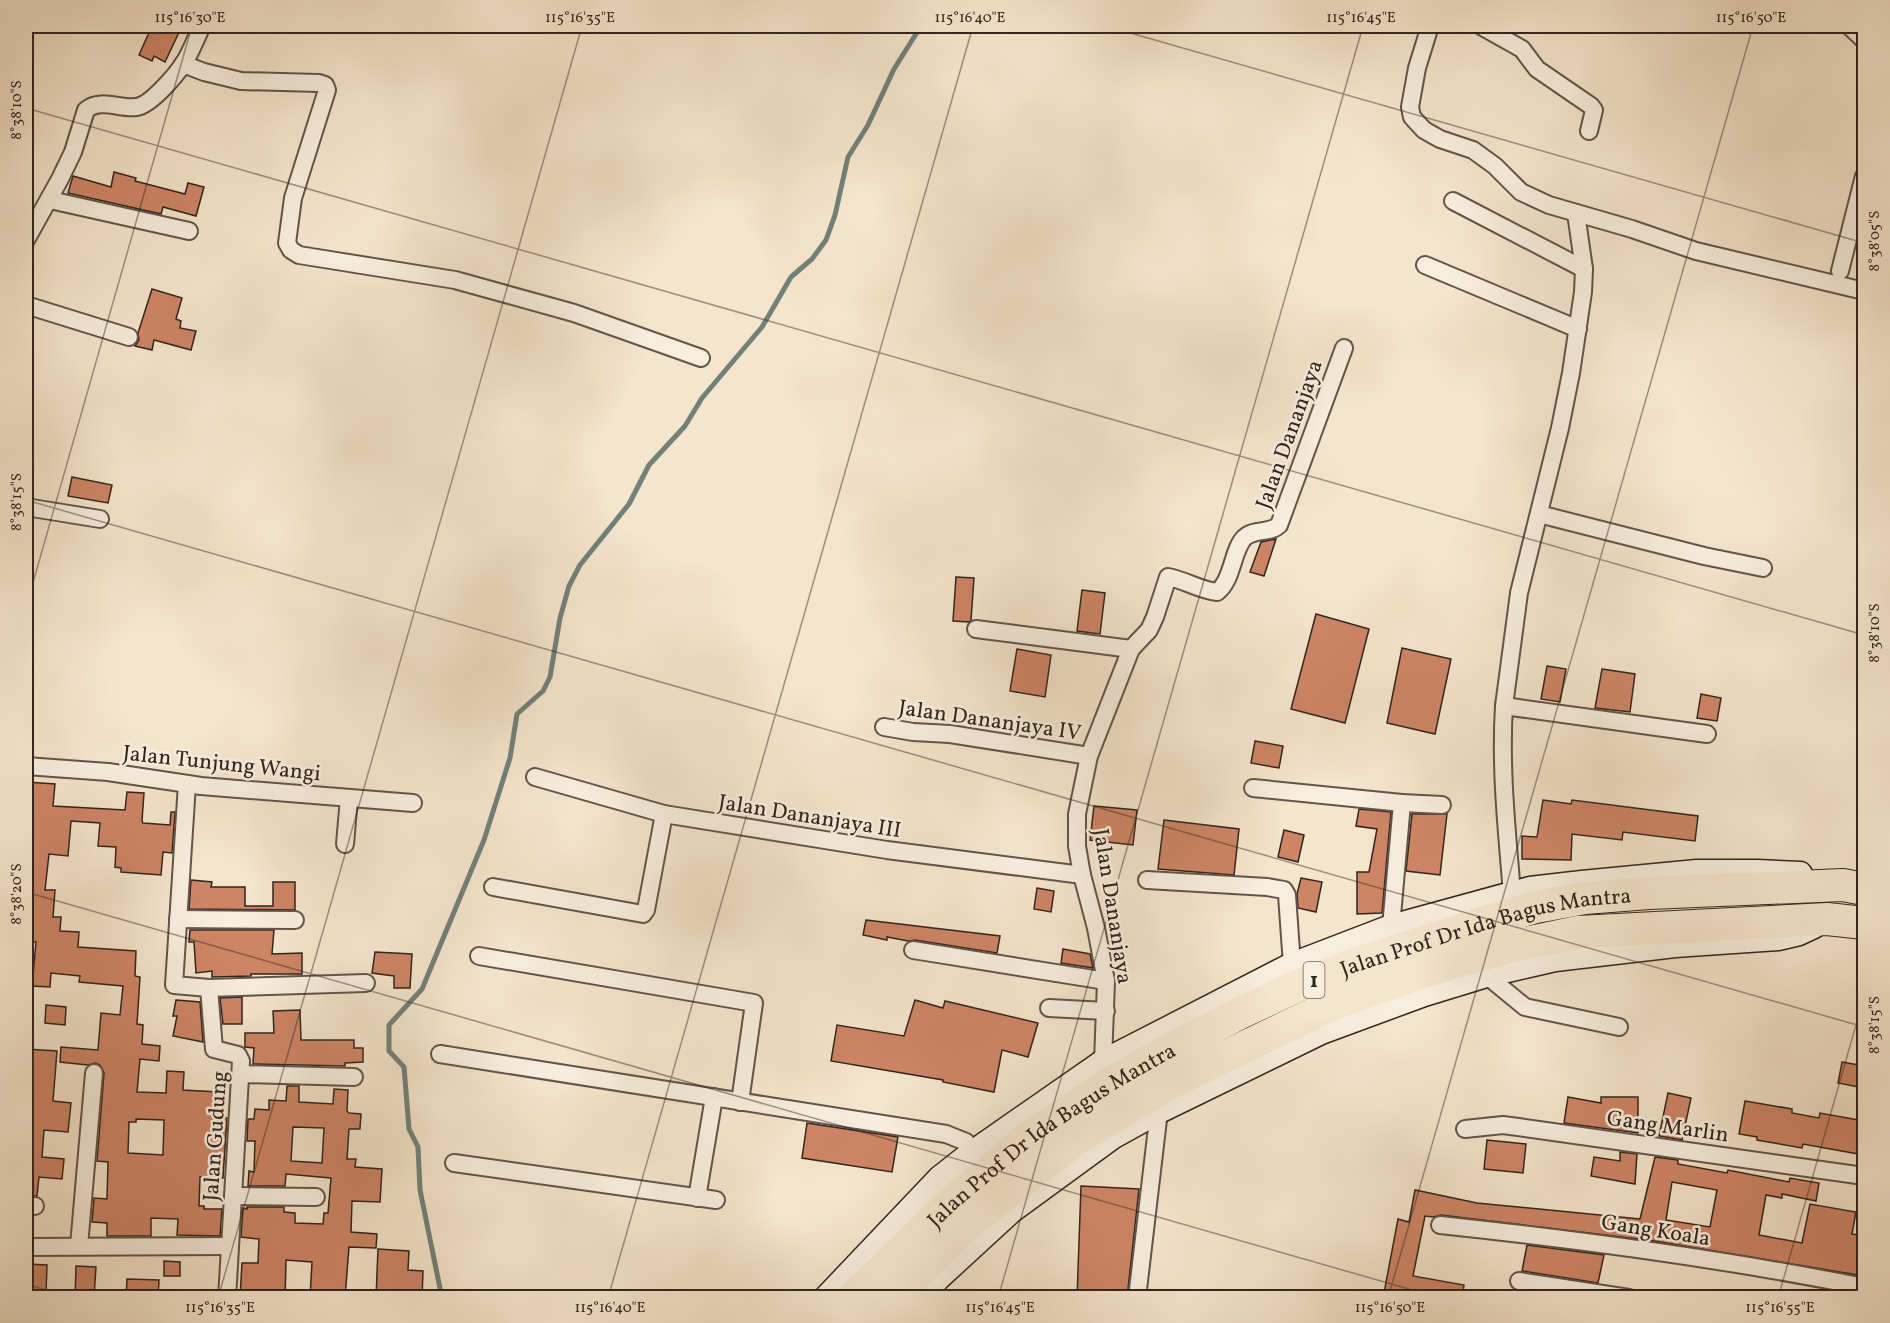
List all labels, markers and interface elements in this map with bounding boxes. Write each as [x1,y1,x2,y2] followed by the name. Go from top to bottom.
[154,8,226,29] text: 115°16'30"E
[545,8,615,29] text: 115°16'35"E
[934,8,1006,29] text: 115°16'40"E
[1326,8,1396,29] text: 115°16'45"E
[1716,8,1786,29] text: 115°16'50"E
[7,80,28,140] text: 8°38'10"S
[1865,211,1886,271] text: 8°38'05"S
[1249,356,1332,514] street label: Jalan Dananjaya
[7,473,28,531] text: 8°38'15"S
[1865,603,1886,663] text: 8°38'10"S
[896,693,1083,750] street label: Jalan Dananjaya IV
[121,739,322,790] street label: Jalan Tunjung Wangi
[716,788,903,847] street label: Jalan Dananjaya III
[1084,826,1139,986] street label: Jalan Dananjaya
[7,863,28,925] text: 8°38'20"S
[1336,881,1633,986] street label: Jalan Prof Dr Ida Bagus Mantra
[1304,962,1324,998] road number: 1
[1865,996,1886,1054] text: 8°38'15"S
[921,1036,1182,1236] street label: Jalan Prof Dr Ida Bagus Mantra
[196,1070,237,1203] street label: Jalan Gudung
[1605,1104,1731,1151] street label: Gang Marlin
[1599,1208,1712,1255] street label: Gang Koala
[185,1298,255,1319] text: 115°16'35"E
[574,1298,646,1319] text: 115°16'40"E
[965,1298,1035,1319] text: 115°16'45"E
[1355,1298,1425,1319] text: 115°16'50"E
[1745,1298,1815,1319] text: 115°16'55"E

